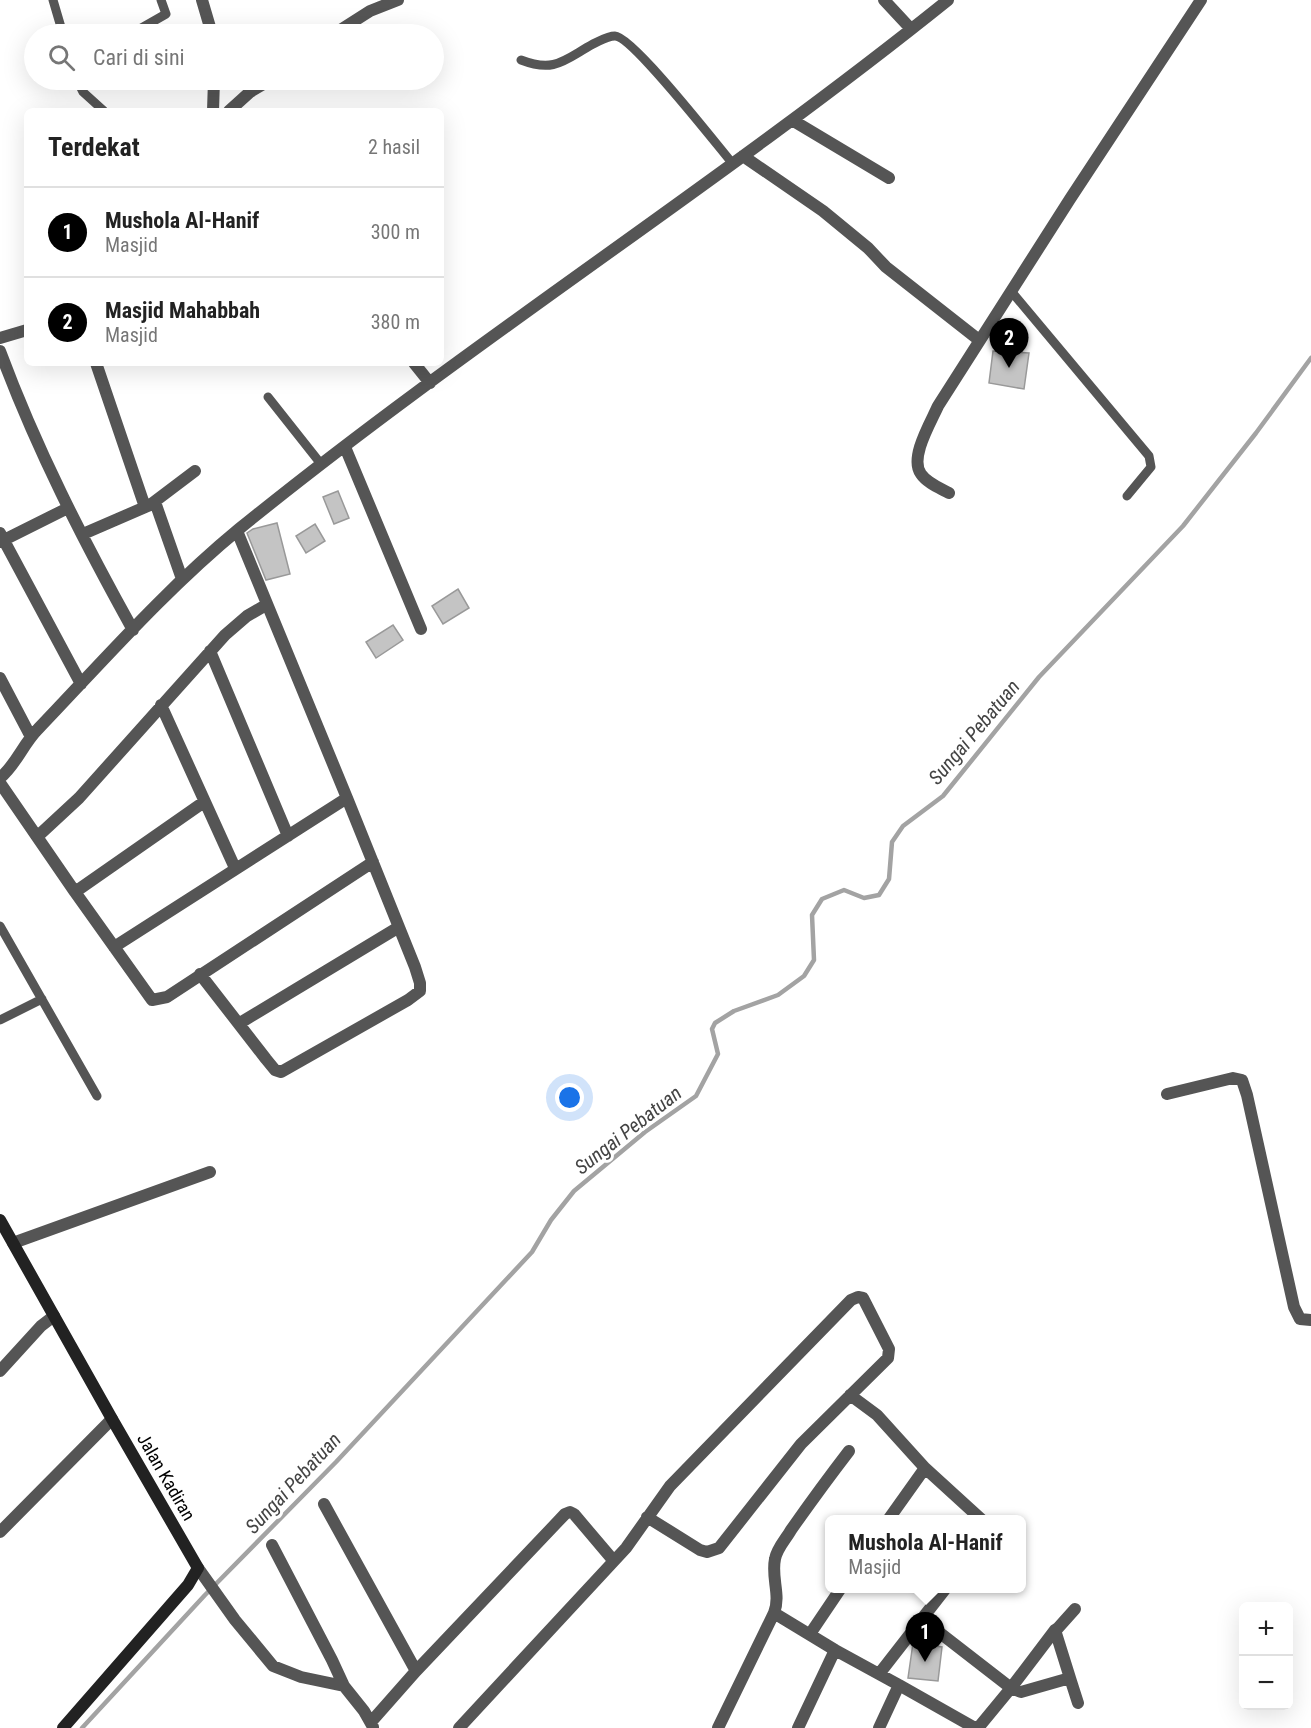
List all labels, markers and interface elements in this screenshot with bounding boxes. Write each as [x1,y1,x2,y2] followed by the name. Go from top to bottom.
[24,24,444,90] search box
[45,41,78,74] icon: search
[93,45,185,70] text: Cari di sini
[48,132,140,162] text: Terdekat
[368,135,420,159] text: 2 hasil
[105,208,259,233] text: Mushola Al-Hanif
[62,220,73,244] text: 1
[371,220,420,244] text: 300 m
[105,233,158,257] text: Masjid
[105,298,260,323] text: Masjid Mahabbah
[62,310,73,334] text: 2
[371,310,420,334] text: 380 m
[990,318,1028,368] pin: 2
[105,323,158,347] text: Masjid
[923,675,1025,789] water label: Sungai Pebatuan
[570,1081,686,1179] water label: Sungai Pebatuan
[555,1083,584,1112] your location
[240,1428,346,1538] water label: Sungai Pebatuan
[133,1430,200,1524] street label: Jalan Kadiran
[825,1515,1026,1593] popup
[848,1530,1003,1555] text: Mushola Al-Hanif
[848,1555,901,1579] text: Masjid
[1239,1602,1293,1710] map controls
[1239,1602,1293,1656] button: +
[906,1612,944,1662] pin: 1
[1239,1656,1293,1710] button: −

